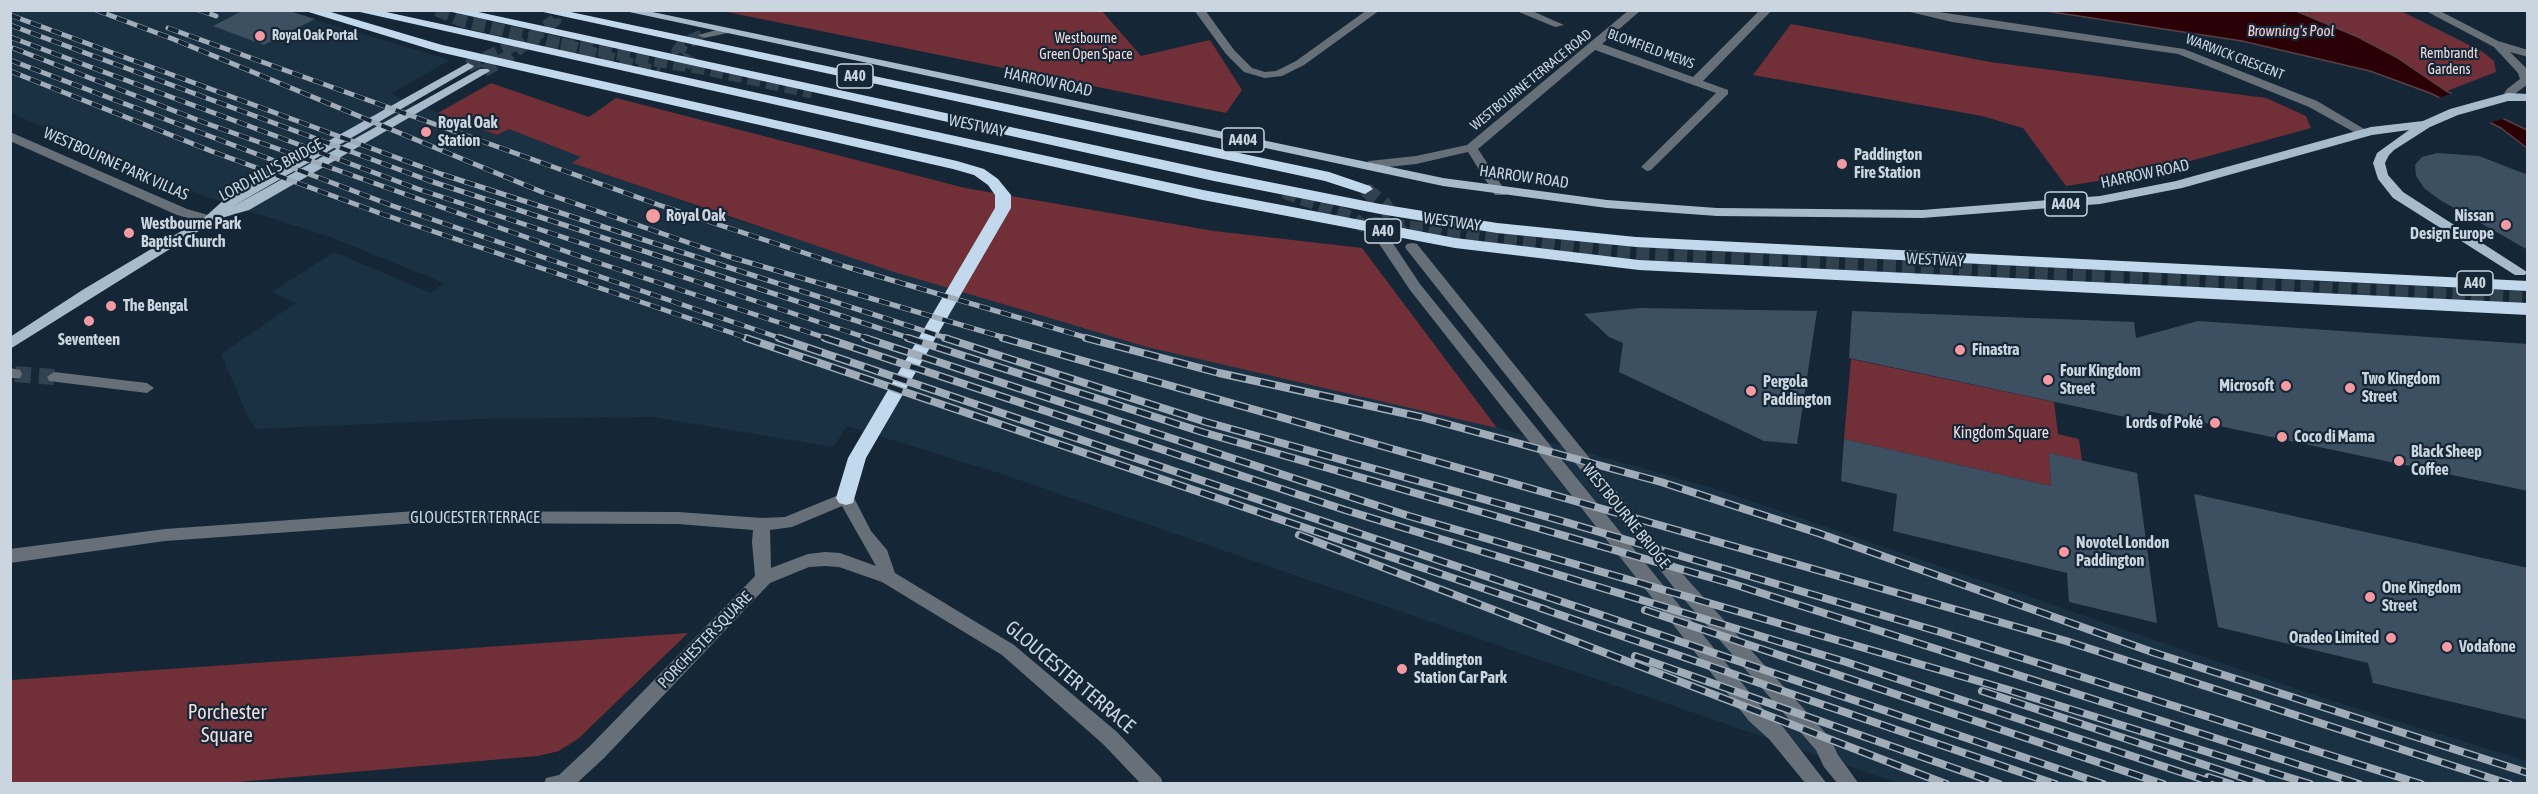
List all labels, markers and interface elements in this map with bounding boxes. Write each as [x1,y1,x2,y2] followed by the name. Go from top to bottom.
[2247,22,2335,40] water label: Browning's Pool
[1467,26,1595,134] street label: WESTBOURNE TERRACE ROAD
[1605,26,1697,72] street label: BLOMFIELD MEWS
[272,28,358,44] place label: Royal Oak Portal
[253,29,267,43] marker: Royal Oak Portal
[2183,30,2287,84] street label: WARWICK CRESCENT
[1039,31,1133,63] park label: Westbourne Green Open Space
[2420,46,2478,78] park label: Rembrandt Gardens
[1002,63,1094,101] street label: HARROW ROAD
[837,64,873,88] road number: A40
[947,111,1007,141] street label: WESTWAY
[438,113,497,151] place label: Royal Oak Station
[40,123,192,205] street label: WESTBOURNE PARK VILLAS
[419,125,433,139] marker: Royal Oak Station
[1222,128,1264,152] road number: A404
[216,135,326,205] street label: LORD HILL'S BRIDGE
[1854,145,1922,183] place label: Paddington Fire Station
[2099,155,2191,193] street label: HARROW ROAD
[1835,157,1849,171] marker: Paddington Fire Station
[1478,161,1570,193] street label: HARROW ROAD
[2045,192,2087,216] road number: A404
[666,206,725,226] place label: Royal Oak
[2410,206,2494,244] place label: Nissan Design Europe
[644,207,662,225] marker: Royal Oak
[1422,208,1482,236] street label: WESTWAY
[141,214,241,252] place label: Westbourne Park Baptist Church
[2499,218,2513,232] marker: Nissan Design Europe
[1365,219,1401,243] road number: A40
[122,226,136,240] marker: Westbourne Park Baptist Church
[1906,249,1964,271] street label: WESTWAY
[2457,271,2493,295] road number: A40
[123,296,188,316] place label: The Bengal
[104,299,118,313] marker: The Bengal
[82,314,96,328] marker: Seventeen
[58,330,120,350] place label: Seventeen
[1972,340,2019,360] place label: Finastra
[1953,343,1967,357] marker: Finastra
[2060,361,2141,399] place label: Four Kingdom Street
[2362,369,2440,407] place label: Two Kingdom Street
[1763,372,1831,410] place label: Pergola Paddington
[2041,373,2055,387] marker: Four Kingdom Street
[2219,376,2274,396] place label: Microsoft
[2279,379,2293,393] marker: Microsoft
[2343,381,2357,395] marker: Two Kingdom Street
[1744,384,1758,398] marker: Pergola Paddington
[2126,413,2203,433] place label: Lords of Poké
[2208,416,2222,430] marker: Lords of Poké
[1953,423,2049,443] park label: Kingdom Square
[2294,427,2375,447] place label: Coco di Mama
[2275,430,2289,444] marker: Coco di Mama
[2411,442,2482,480] place label: Black Sheep Coffee
[2392,454,2406,468] marker: Black Sheep Coffee
[1578,460,1674,572] street label: WESTBOURNE BRIDGE
[410,508,540,528] street label: GLOUCESTER TERRACE
[2076,533,2169,571] place label: Novotel London Paddington
[2057,545,2071,559] marker: Novotel London Paddington
[2382,578,2461,616] place label: One Kingdom Street
[654,588,756,692] street label: PORCHESTER SQUARE
[2363,590,2377,604] marker: One Kingdom Street
[1000,616,1140,738] street label: GLOUCESTER TERRACE
[2289,628,2379,648] place label: Oradeo Limited
[2384,631,2398,645] marker: Oradeo Limited
[2459,637,2516,657] place label: Vodafone
[2440,640,2454,654] marker: Vodafone
[1414,650,1507,688] place label: Paddington Station Car Park
[1395,662,1409,676] marker: Paddington Station Car Park
[188,701,266,748] park label: Porchester Square

